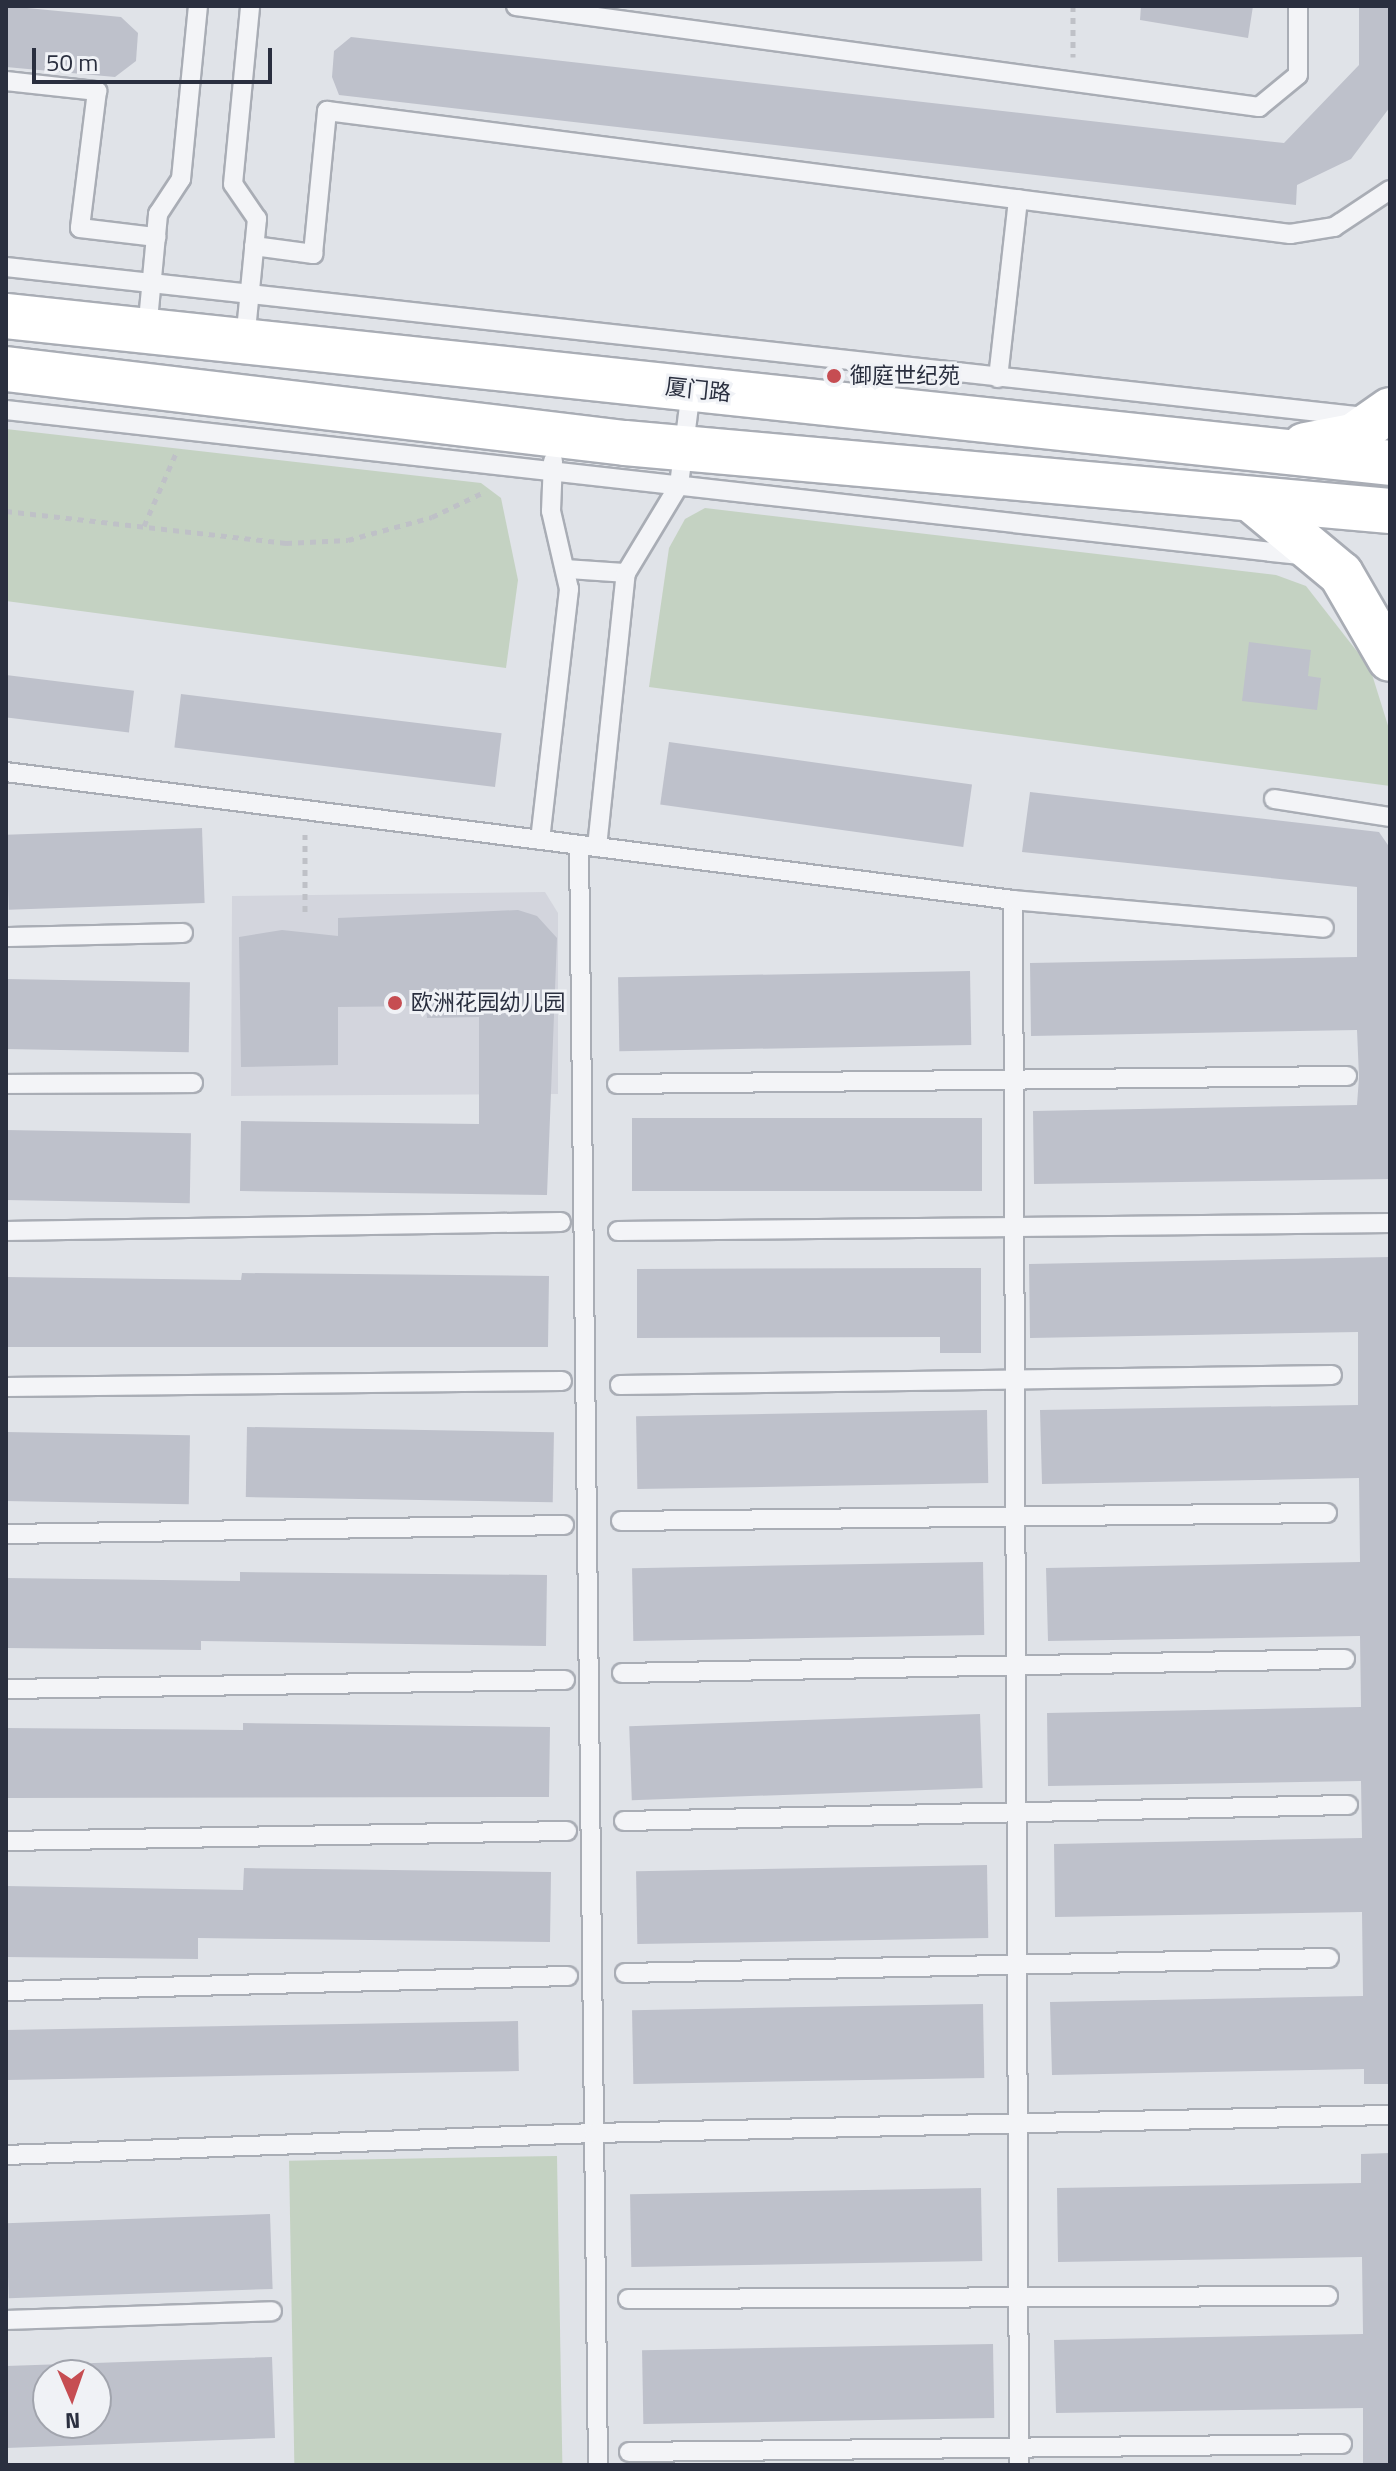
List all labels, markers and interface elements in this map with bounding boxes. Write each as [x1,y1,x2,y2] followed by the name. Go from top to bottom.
[36,32,276,82] scale bar
[46,44,98,80] text: 50 m
[850,363,960,389] place label: 御庭世纪苑
[825,367,843,385] marker: 御庭世纪苑
[664,373,732,407] street label: 厦门路
[411,990,565,1016] place label: 欧洲花园幼儿园
[386,994,404,1012] marker: 欧洲花园幼儿园
[32,2359,112,2439] north arrow
[65,2404,81,2438] text: N

